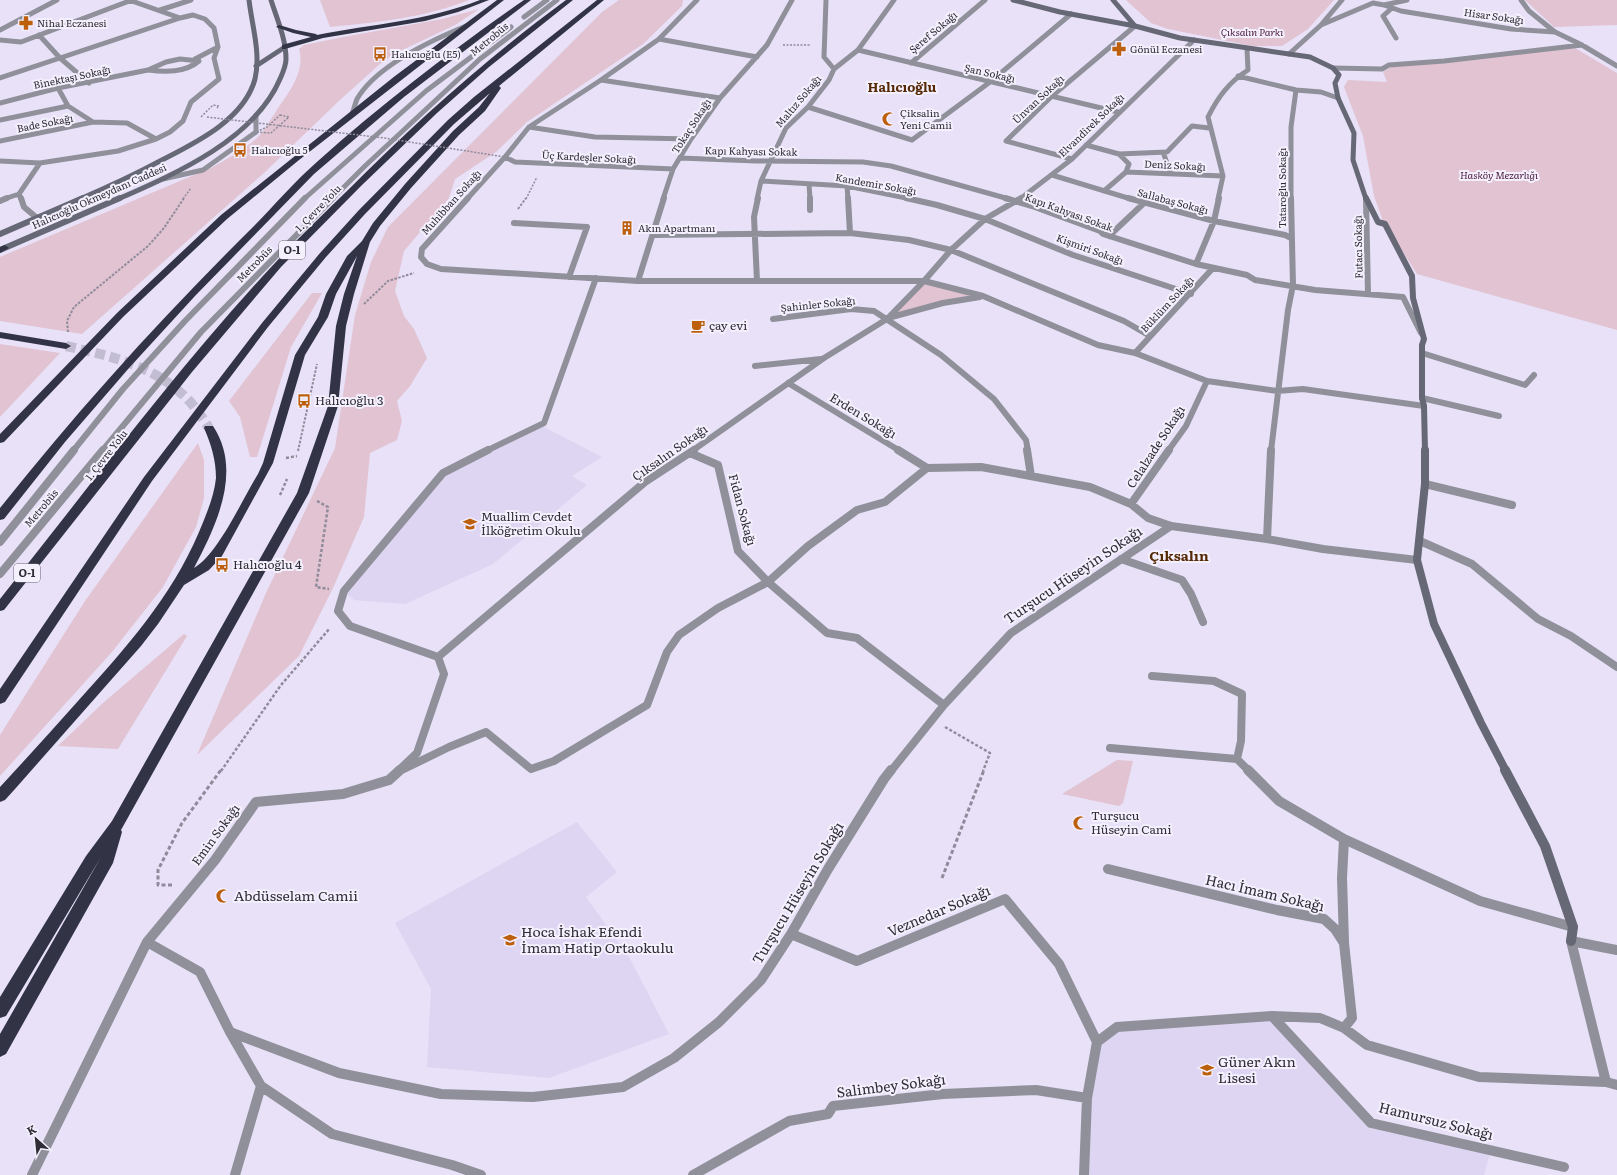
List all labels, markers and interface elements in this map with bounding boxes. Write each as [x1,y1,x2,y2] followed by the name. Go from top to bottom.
[1463,4,1526,27] street label: Hisar Sokağı
[905,7,961,56] street label: Şeref Sokağı
[18,15,34,31] pharmacy icon: Nihal Eczanesi
[37,15,107,30] place label: Nihal Eczanesi
[466,18,511,59] street label: Metrobüs
[1221,24,1283,39] park label: Çıksalın Parkı
[1111,41,1127,57] pharmacy icon: Gönül Eczanesi
[1130,41,1203,56] place label: Gönül Eczanesi
[372,46,388,62] bus stop icon: Halıcıoğlu (E5)
[391,46,461,61] place label: Halıcıoğlu (E5)
[963,59,1018,86] street label: Şan Sokağı
[32,61,113,92] street label: Binektaşı Sokağı
[1008,70,1067,127] street label: Ünvan Sokağı
[771,71,825,130] street label: Maltız Sokağı
[868,77,937,96] district label: Halıcıoğlu
[1054,89,1127,160] street label: Elvandirek Sokağı
[667,95,714,156] street label: Tokaç Sokağı
[900,105,952,132] place label: Çiksalin Yeni Camii
[15,110,75,135] street label: Bade Sokağı
[881,111,897,127] mosque icon: Çiksalin Yeni Camii
[232,142,248,158] bus stop icon: Halıcıoğlu 5
[251,142,308,157] place label: Halıcıoğlu 5
[704,142,799,159] street label: Kapı Kahyası Sokak
[541,147,637,167] street label: Üç Kardeşler Sokağı
[1274,147,1289,228] street label: Tataroğlu Sokağı
[1144,155,1207,174] street label: Deniz Sokağı
[29,159,169,232] street label: Halıcıoğlu Okmeydanı Caddesi
[417,165,485,238] street label: Muhibban Sokağı
[1460,167,1538,182] park label: Hasköy Mezarlığı
[834,169,919,198] street label: Kandemir Sokağı
[291,180,345,235] street label: 1. Çevre Yolu
[1136,184,1211,217] street label: Sallabaş Sokağı
[1023,189,1116,235] street label: Kapı Kahyası Sokak
[1349,214,1366,279] street label: Futacı Sokağı
[619,220,635,236] building icon: Akın Apartmanı
[638,220,716,235] place label: Akın Apartmanı
[1054,229,1127,268] street label: Kişmiri Sokağı
[279,241,305,259] road number: O-1
[232,242,275,285] street label: Metrobüs
[1136,272,1197,335] street label: Büklüm Sokağı
[780,292,857,315] street label: Şahinler Sokağı
[709,316,747,334] place label: çay evi
[690,318,706,334] cafe icon: çay evi
[827,388,900,442] street label: Erden Sokağı
[315,391,383,409] place label: Halıcıoğlu 3
[296,393,312,409] bus stop icon: Halıcıoğlu 3
[1122,401,1189,491] street label: Celalzade Sokağı
[628,419,711,485] street label: Çıksalın Sokağı
[81,426,131,483] street label: 1. Çevre Yolu
[725,472,761,548] street label: Fidan Sokağı
[20,485,61,530] street label: Metrobüs
[481,507,581,539] place label: Muallim Cevdet İlköğretim Okulu
[462,516,478,532] school or university icon: Muallim Cevdet İlköğretim Okulu
[999,520,1146,628] street label: Turşucu Hüseyin Sokağı
[1149,545,1209,565] district label: Çıksalın
[233,555,302,573] place label: Halıcıoğlu 4
[214,557,230,573] bus stop icon: Halıcıoğlu 4
[14,564,40,582] road number: O-1
[187,800,244,869] street label: Emin Sokağı
[1091,806,1171,838] place label: Turşucu Hüseyin Cami
[1072,815,1088,831] mosque icon: Turşucu Hüseyin Cami
[747,817,848,967] street label: Turşucu Hüseyin Sokağı
[1204,869,1327,916] street label: Hacı İmam Sokağı
[884,879,993,941] street label: Veznedar Sokağı
[234,885,358,905] place label: Abdüsselam Camii
[215,888,231,904] mosque icon: Abdüsselam Camii
[521,921,674,957] place label: Hoca İshak Efendi İmam Hatip Ortaokulu
[502,932,518,948] school or university icon: Hoca İshak Efendi İmam Hatip Ortaokulu
[1218,1051,1296,1087] place label: Güner Akın Lisesi
[1199,1062,1215,1078] school or university icon: Güner Akın Lisesi
[835,1068,947,1102] street label: Salimbey Sokağı
[1377,1096,1496,1144] street label: Hamursuz Sokağı
[16,1119,56,1159] north arrow
[24,1120,39,1138] text: K

